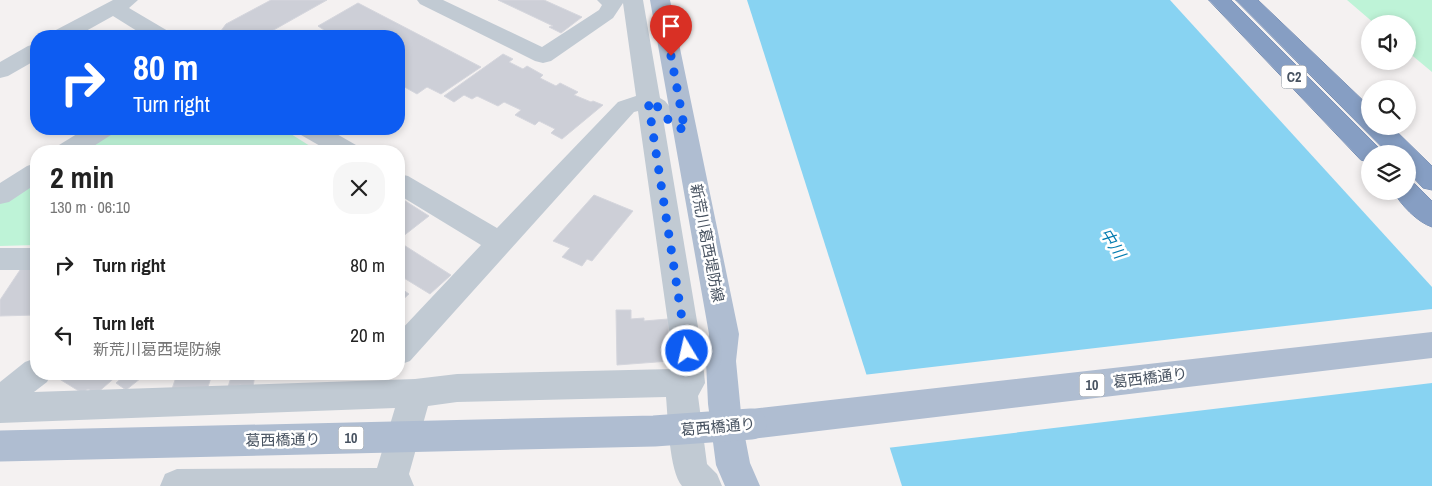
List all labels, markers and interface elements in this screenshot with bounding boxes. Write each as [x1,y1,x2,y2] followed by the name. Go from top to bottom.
[650,5,692,56] pin
[657,12,685,40] icon: arrive
[1361,15,1416,200] map controls
[1361,15,1416,70] button: sound
[133,44,198,91] text: 80 m
[50,50,115,115] icon: right
[1282,66,1306,88] road number: C2
[1361,80,1416,135] button: search
[133,89,210,119] text: Turn right
[1361,145,1416,200] button: layers
[50,157,114,197] text: 2 min
[333,162,385,214] button: close
[686,182,729,304] street label: 新荒川葛西堤防線
[50,196,130,218] text: 130 m · 06:10
[1095,224,1132,264] water label: 中川
[50,251,78,279] icon: right
[93,252,165,278] text: Turn right
[350,252,385,278] text: 80 m
[93,310,154,336] text: Turn left
[50,321,78,349] icon: left
[350,322,385,348] text: 20 m
[660,324,712,376] position arrow
[93,338,221,360] text: 新荒川葛西堤防線
[1111,363,1188,392] street label: 葛西橋通り
[1080,374,1104,396] road number: 10
[680,413,756,440] street label: 葛西橋通り
[338,426,364,449] road number: 10
[245,428,321,451] street label: 葛西橋通り

